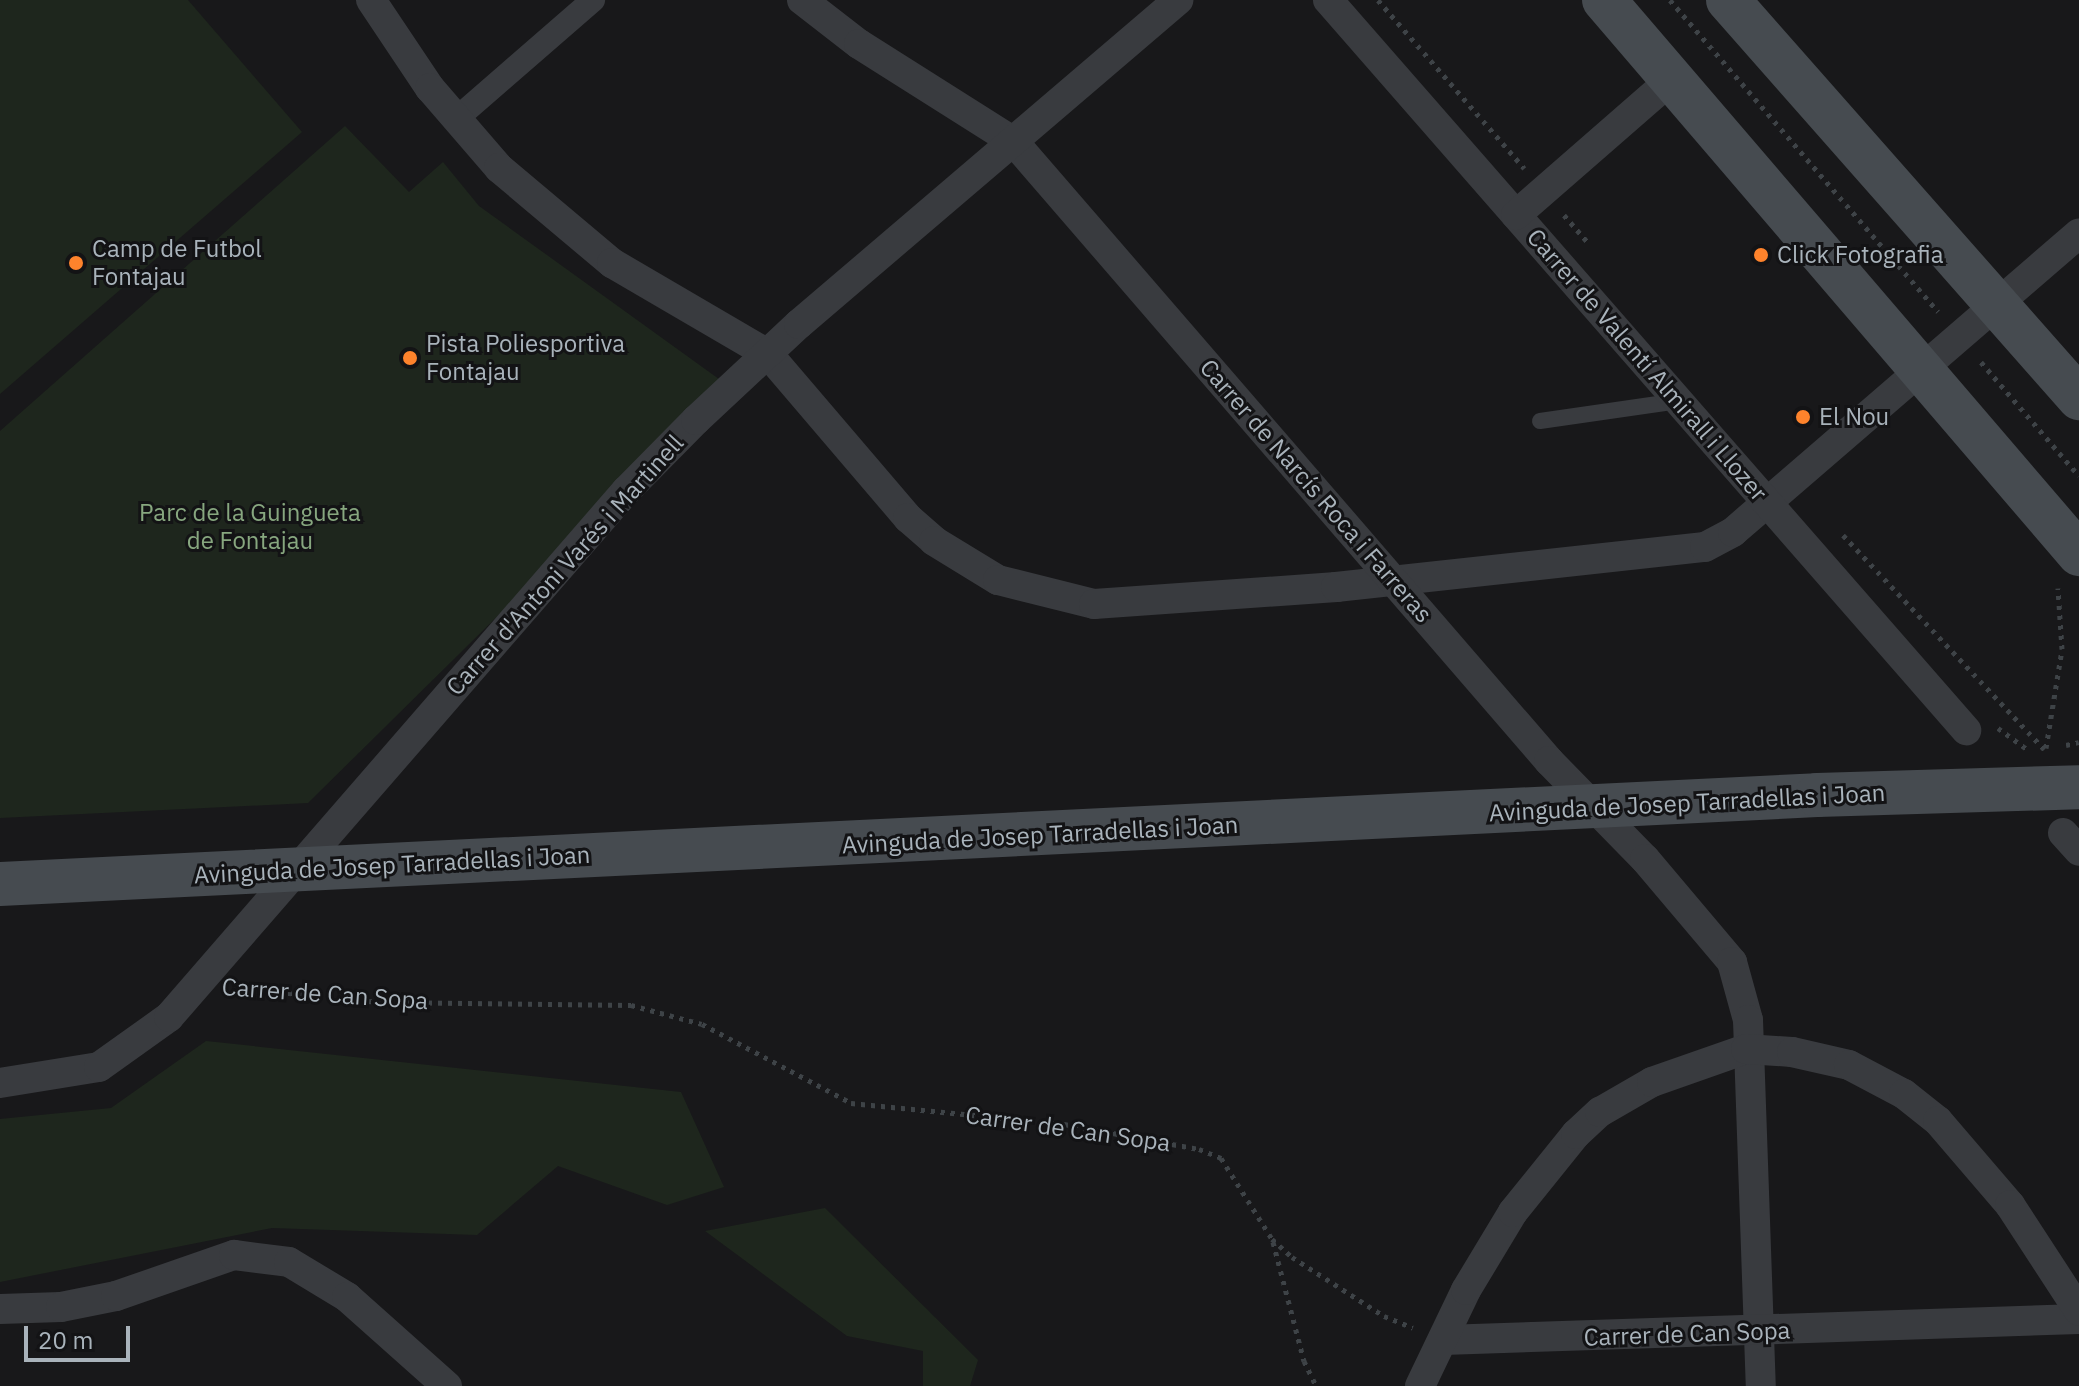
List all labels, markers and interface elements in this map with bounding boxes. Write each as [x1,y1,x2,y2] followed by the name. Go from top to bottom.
[1521,223,1773,507] street label: Carrer de Valentí Almirall i Llozer
[92,235,262,291] place label: Camp de Futbol Fontajau
[1777,241,1943,269] place label: Click Fotografia
[1752,246,1770,264] marker: Click Fotografia
[67,254,85,272] marker: Camp de Futbol Fontajau
[426,330,625,386] place label: Pista Poliesportiva Fontajau
[401,349,419,367] marker: Pista Poliesportiva Fontajau
[1194,354,1438,628] street label: Carrer de Narcís Roca i Farreras
[1819,403,1889,431] place label: El Nou
[1794,408,1812,426] marker: El Nou
[440,429,690,701] street label: Carrer d'Antoni Varés i Martinell
[139,499,361,555] park label: Parc de la Guingueta de Fontajau
[1488,778,1886,828] street label: Avinguda de Josep Tarradellas i Joan
[841,810,1239,860] street label: Avinguda de Josep Tarradellas i Joan
[193,840,591,890] street label: Avinguda de Josep Tarradellas i Joan
[221,972,429,1016] street label: Carrer de Can Sopa
[964,1100,1172,1158] street label: Carrer de Can Sopa
[28,1310,134,1360] scale bar
[1583,1316,1791,1352] street label: Carrer de Can Sopa
[38,1324,93,1356] text: 20 m

